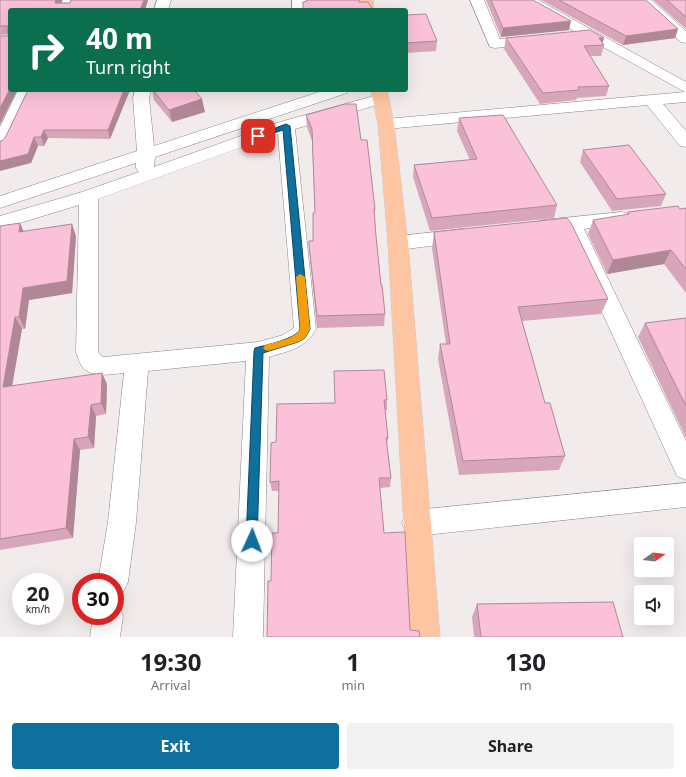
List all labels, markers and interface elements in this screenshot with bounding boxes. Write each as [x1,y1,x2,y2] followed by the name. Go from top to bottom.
[86,19,153,57] text: 40 m
[20,24,72,76] icon: right
[86,55,170,79] text: Turn right
[241,119,275,153] pin
[247,125,269,147] icon: arrive
[231,520,273,562] position arrow
[634,537,674,577] north arrow
[634,537,674,625] map controls
[72,573,124,625] speed limit sign: 30
[27,580,49,607] text: 20
[634,585,674,625] button: sound
[26,602,50,616] text: km/h
[140,645,202,678] text: 19:30
[346,645,360,678] text: 1
[505,645,546,678] text: 130
[151,676,191,694] text: Arrival
[341,676,365,694] text: min
[519,676,532,694] text: m
[12,723,339,769] button: Exit
[347,723,674,769] button: Share

